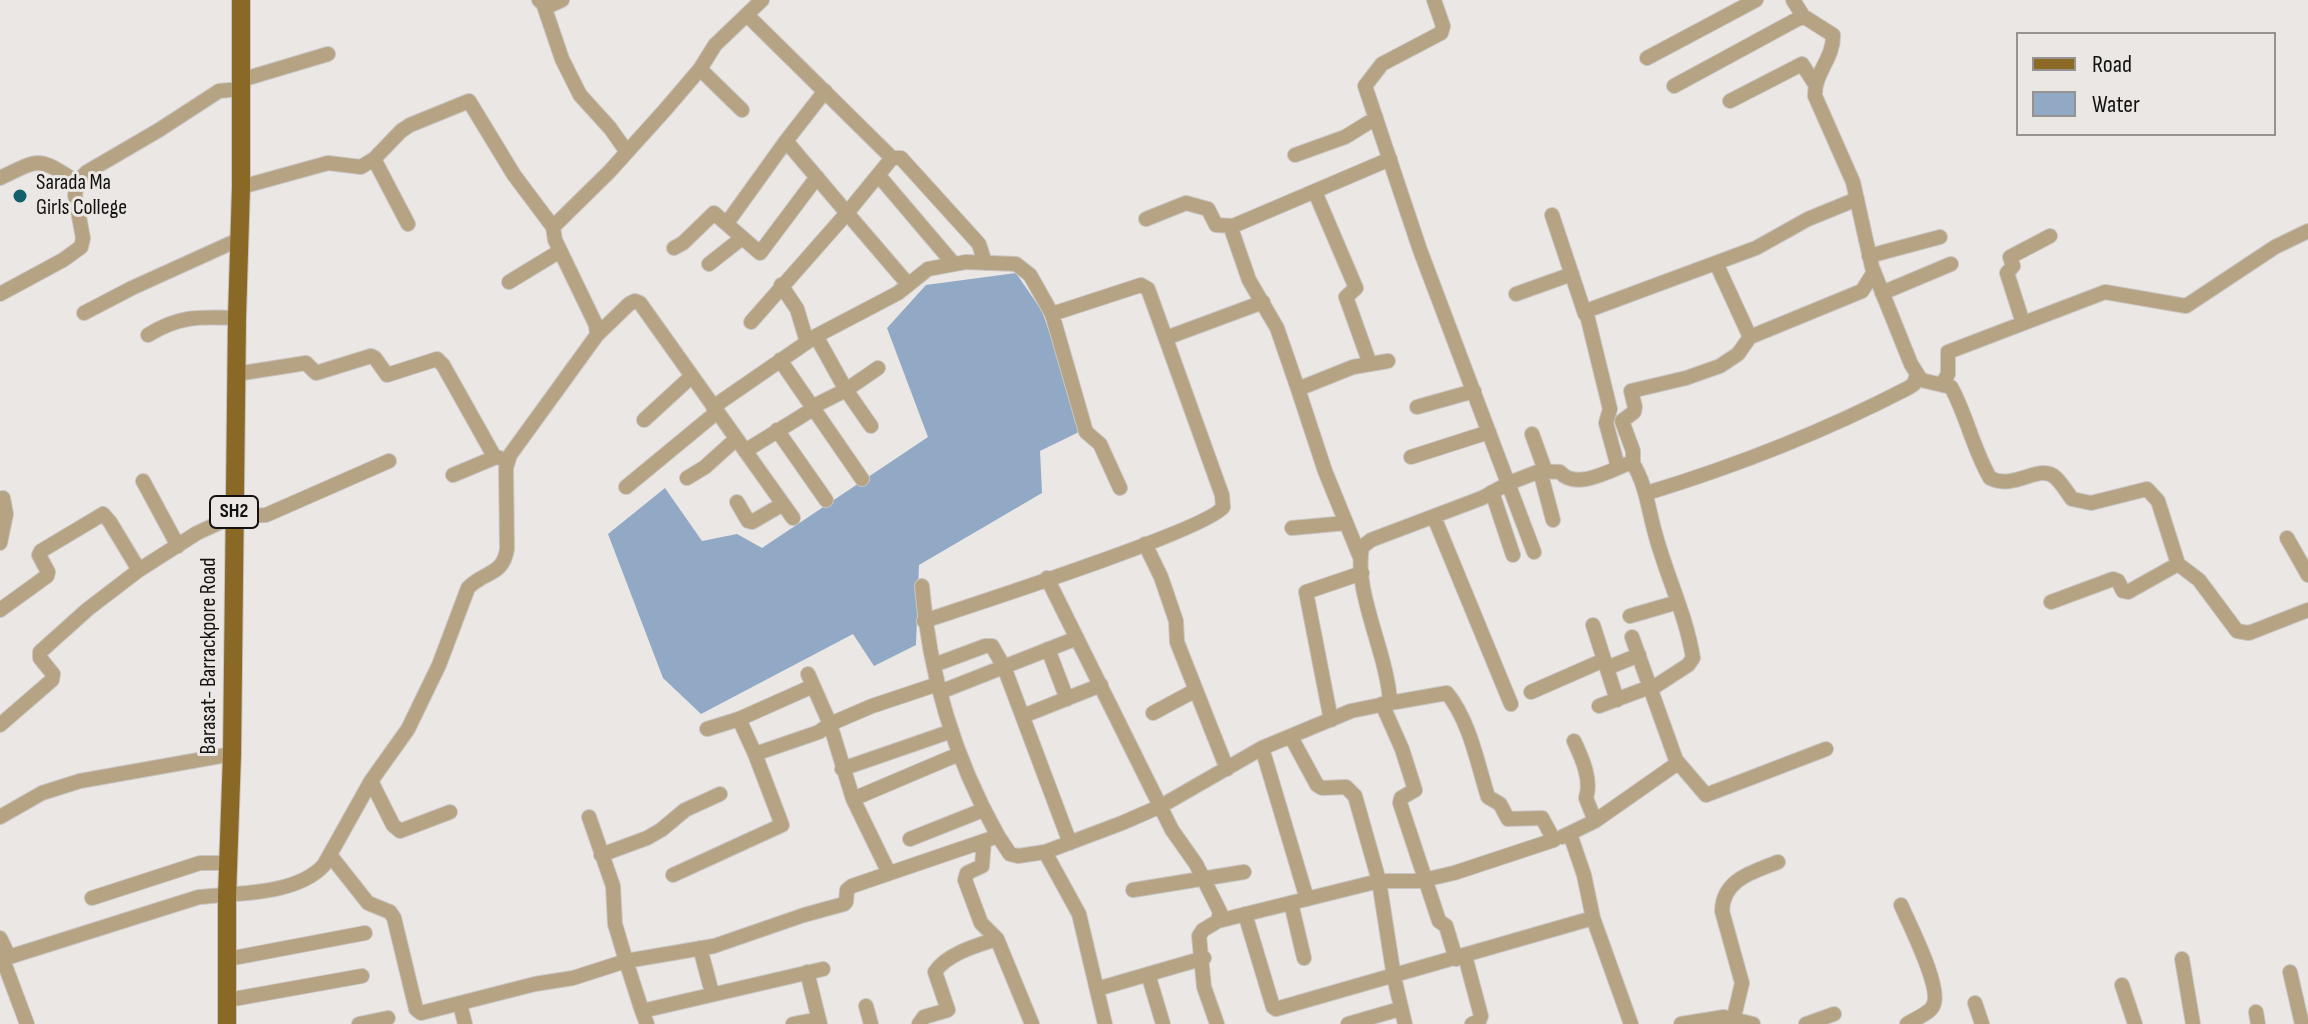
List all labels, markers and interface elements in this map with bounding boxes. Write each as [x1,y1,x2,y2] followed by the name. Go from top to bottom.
[2016,32,2276,136] legend
[2092,50,2132,79] text: Road
[2092,90,2140,119] text: Water
[36,170,127,222] place label: Sarada Ma Girls College
[11,187,29,205] marker: Sarada Ma Girls College
[210,496,258,528] road number: SH2
[196,558,222,754] street label: Barasat- Barrackpore Road

